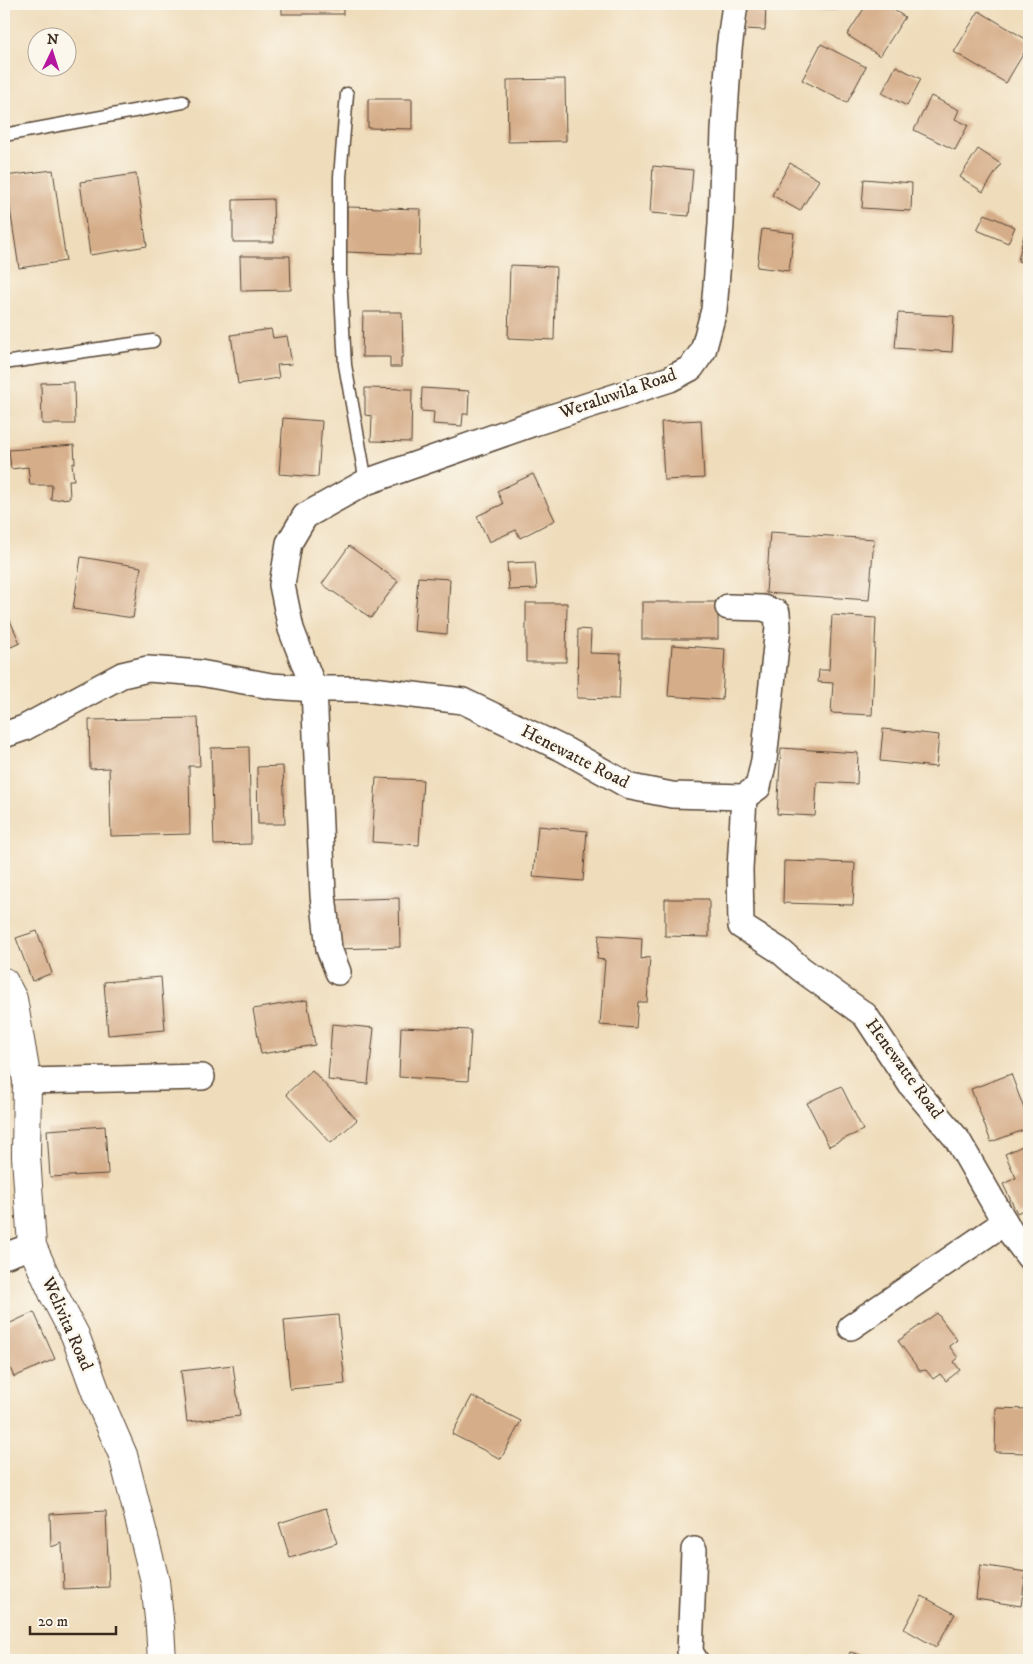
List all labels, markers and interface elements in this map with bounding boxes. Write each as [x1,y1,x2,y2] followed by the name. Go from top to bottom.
[28,28,78,78] north arrow
[46,31,60,49] text: N
[556,364,679,425] street label: Weraluwila Road
[517,720,633,794] street label: Henewatte Road
[860,1015,948,1123] street label: Henewatte Road
[36,1273,97,1374] street label: Welivita Road
[30,1604,116,1636] scale bar
[38,1612,68,1631] text: 20 m

